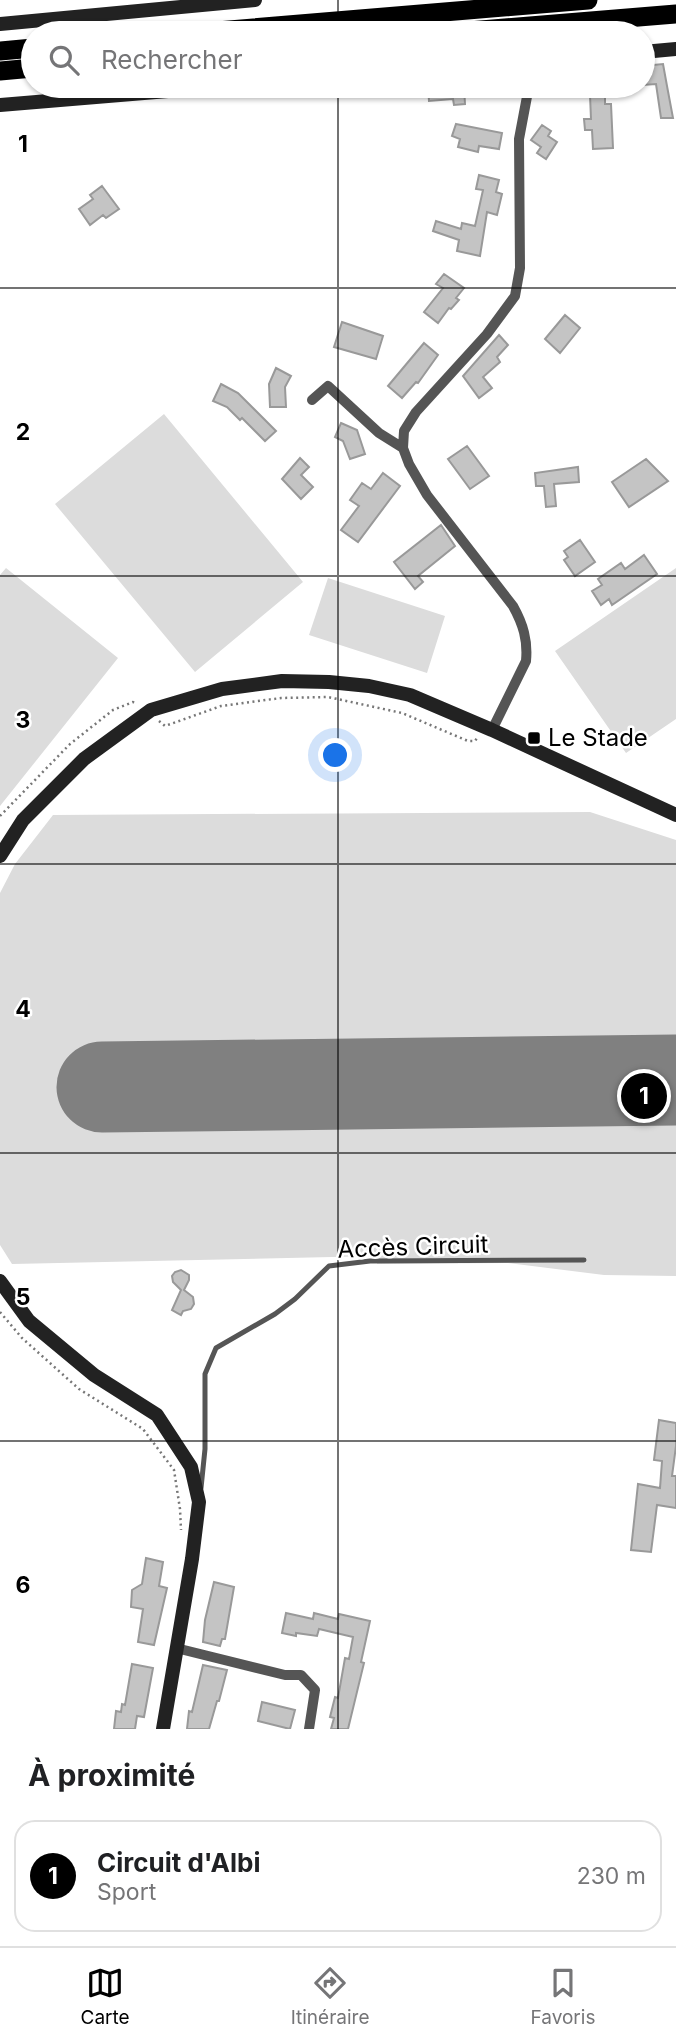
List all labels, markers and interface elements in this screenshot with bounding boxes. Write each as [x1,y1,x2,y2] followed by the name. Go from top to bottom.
[21,21,655,98] search box
[45,41,83,79] icon: search
[101,44,242,75] text: Rechercher
[18,130,28,158] text: 1
[16,418,30,446] text: 2
[16,706,30,734] text: 3
[548,723,648,752] place label: Le Stade
[526,730,542,746] marker: Le Stade
[318,738,352,772] your location
[15,995,31,1023] text: 4
[621,1070,667,1122] pin: 1
[337,1229,489,1264] street label: Accès Circuit
[16,1283,30,1311] text: 5
[16,1571,30,1599] text: 6
[28,1757,195,1793] text: À proximité
[97,1847,260,1878] text: Circuit d'Albi
[48,1862,58,1890] text: 1
[577,1862,646,1890] text: 230 m
[97,1878,156,1906] text: Sport
[81,1964,130,2029] tab: Carte
[291,1964,370,2029] tab: Itinéraire
[531,1964,595,2029] tab: Favoris

